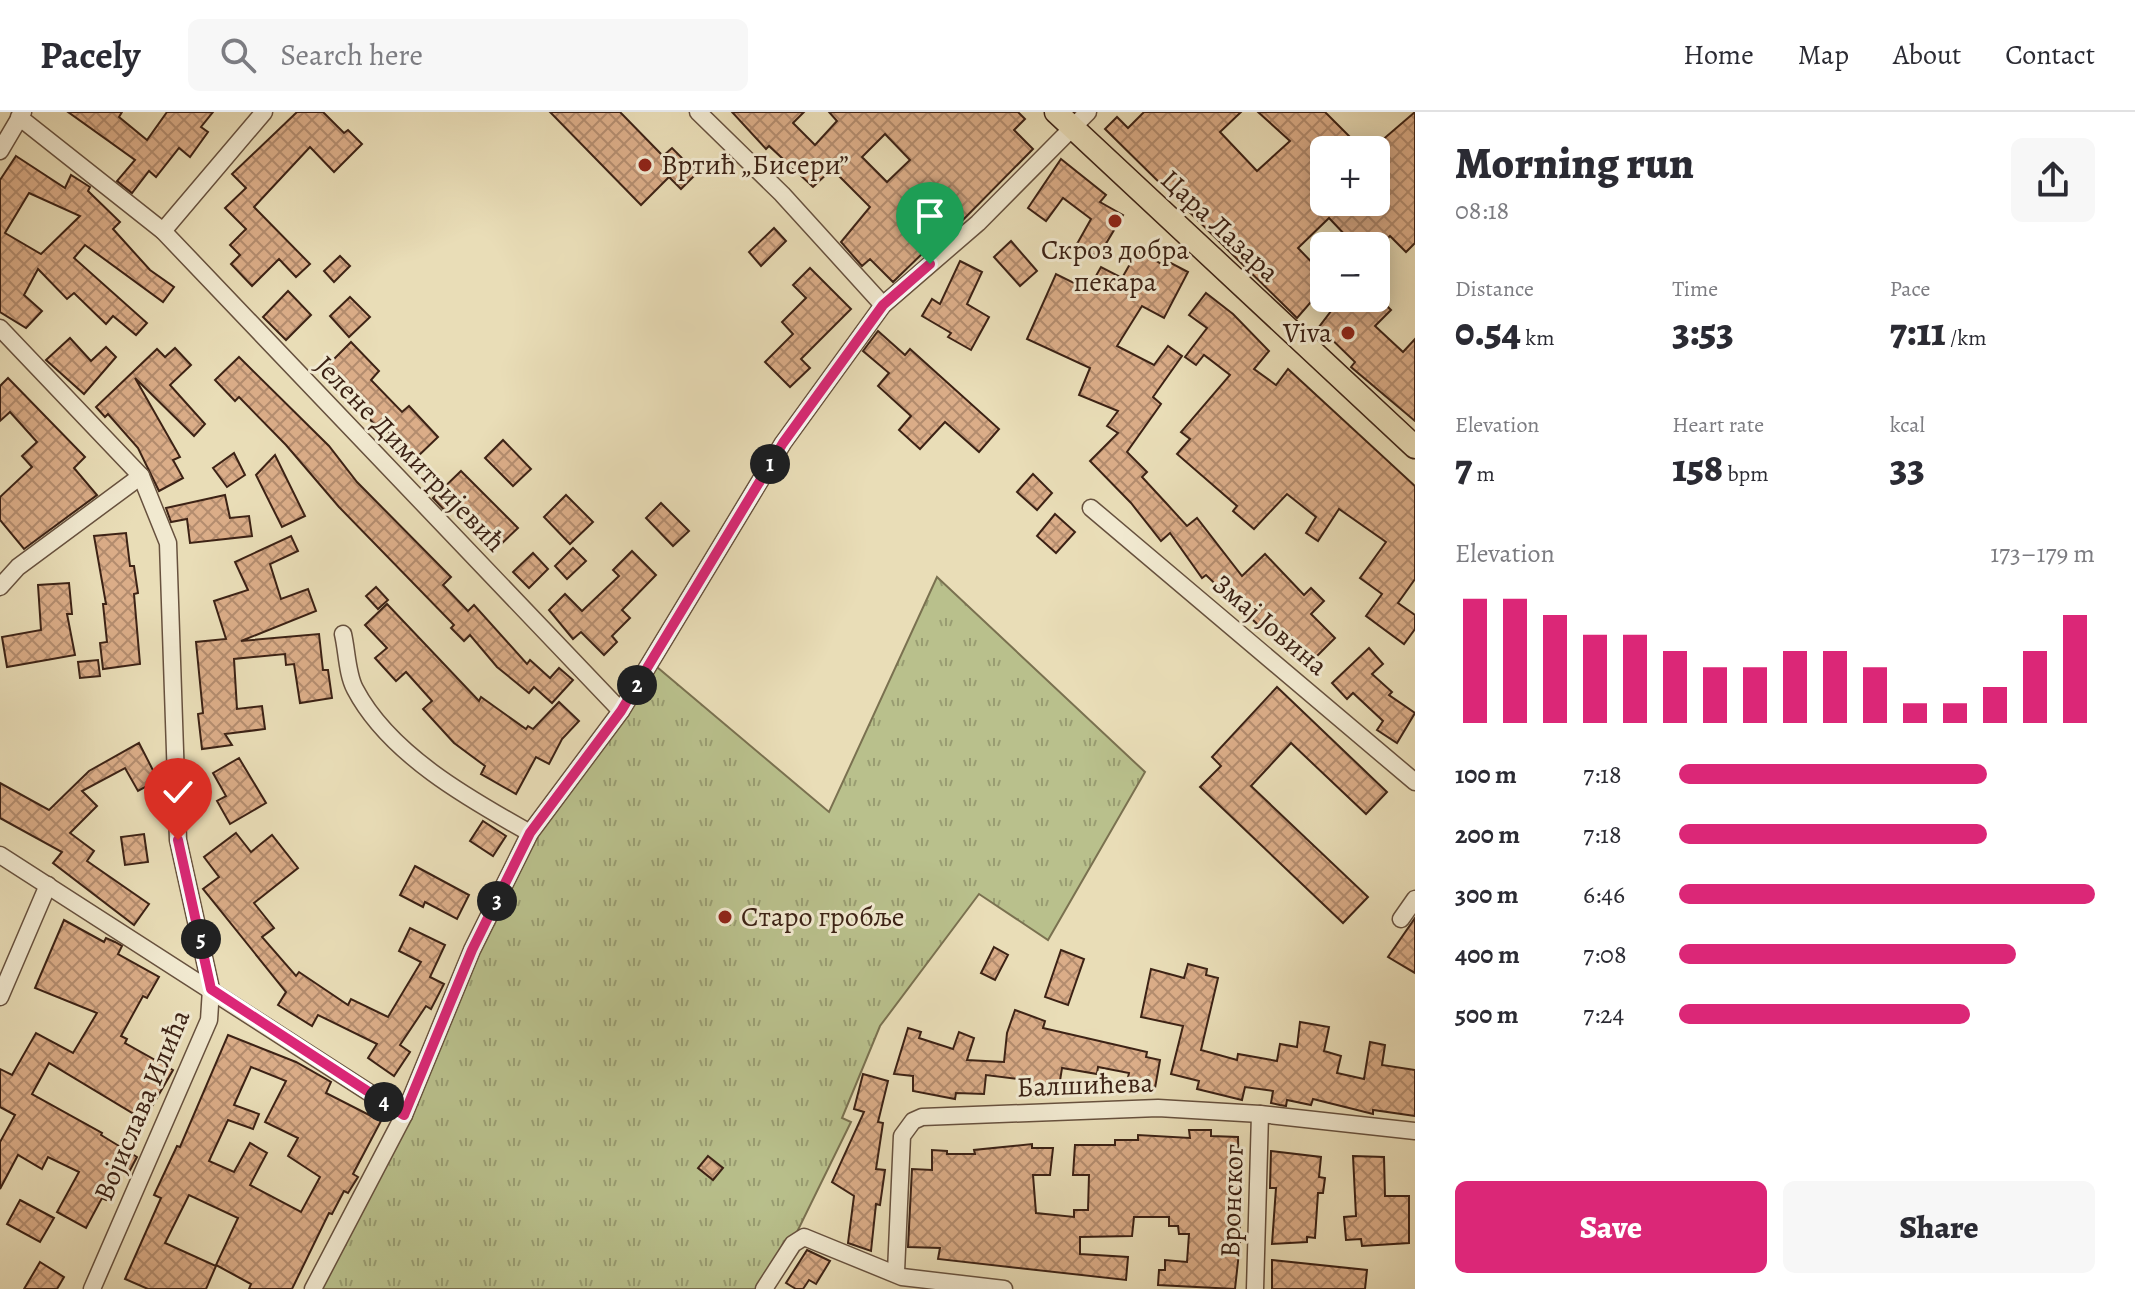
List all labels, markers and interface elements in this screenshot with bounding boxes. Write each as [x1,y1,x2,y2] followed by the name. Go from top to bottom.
[188,19,748,91] search box
[40,29,140,81] text: Pacely
[216,33,260,77] icon: search
[280,35,423,75] text: Search here
[1683,36,1754,74] text: Home
[1798,36,1849,74] text: Map
[1893,36,1961,74] text: About
[2005,36,2095,74] text: Contact
[1455,133,1694,193] text: Morning run
[1310,136,1390,312] map controls
[1310,136,1390,216] button: +
[2011,138,2095,222] button: share
[661,146,849,184] place label: Вртић „Бисери”
[636,156,654,174] marker: Вртић „Бисери”
[1153,161,1288,291] street label: Цара Лазара
[896,182,964,264] pin
[1455,193,1509,228] text: 08:18
[908,194,952,238] icon: arrive
[1106,212,1124,230] marker: Скроз добра пекара
[1041,231,1189,301] place label: Скроз добра пекара
[1310,232,1390,312] button: −
[1455,274,1534,304] text: Distance
[1672,274,1718,304] text: Time
[1890,274,1930,304] text: Pace
[1455,304,1521,359] text: 0.54
[1672,304,1734,359] text: 3:53
[1890,304,1946,359] text: 7:11
[1282,314,1332,352] place label: Viva
[1521,323,1555,353] text: km
[1946,323,1987,353] text: /km
[1339,324,1357,342] marker: Viva
[306,347,514,561] street label: Јелене Димитријевић
[1455,410,1539,440] text: Elevation
[1672,410,1764,440] text: Heart rate
[1890,410,1925,440] text: kcal
[1455,440,1472,495] text: 7
[1672,440,1723,495] text: 158
[1890,440,1925,495] text: 33
[750,444,790,484] pin: 1
[766,449,774,479] text: 1
[1472,459,1495,489] text: m
[1723,459,1769,489] text: bpm
[1455,536,1555,571] text: Elevation
[1990,536,2095,571] text: 173–179 m
[1204,566,1336,685] street label: Змај Јовина
[617,665,657,705] pin: 2
[632,670,642,700] text: 2
[1455,757,1517,792] text: 100 m
[1583,757,1622,792] text: 7:18
[144,758,212,840] pin
[156,770,200,814] icon: check
[1455,817,1520,852] text: 200 m
[1583,817,1622,852] text: 7:18
[1455,877,1519,912] text: 300 m
[1583,877,1625,912] text: 6:46
[477,881,517,921] pin: 3
[492,886,502,916] text: 3
[741,898,904,936] place label: Старо гробље
[716,908,734,926] marker: Старо гробље
[181,919,221,959] pin: 5
[196,924,206,954] text: 5
[1455,937,1520,972] text: 400 m
[1583,937,1627,972] text: 7:08
[1455,997,1519,1032] text: 500 m
[1583,997,1624,1032] text: 7:24
[85,1004,199,1206] street label: Војислава Илића
[1016,1064,1154,1106] street label: Балшићева
[364,1082,404,1122] pin: 4
[379,1087,389,1117] text: 4
[1211,1143,1253,1258] street label: Вронског
[1455,1181,1767,1273] button: Save
[1783,1181,2095,1273] button: Share

